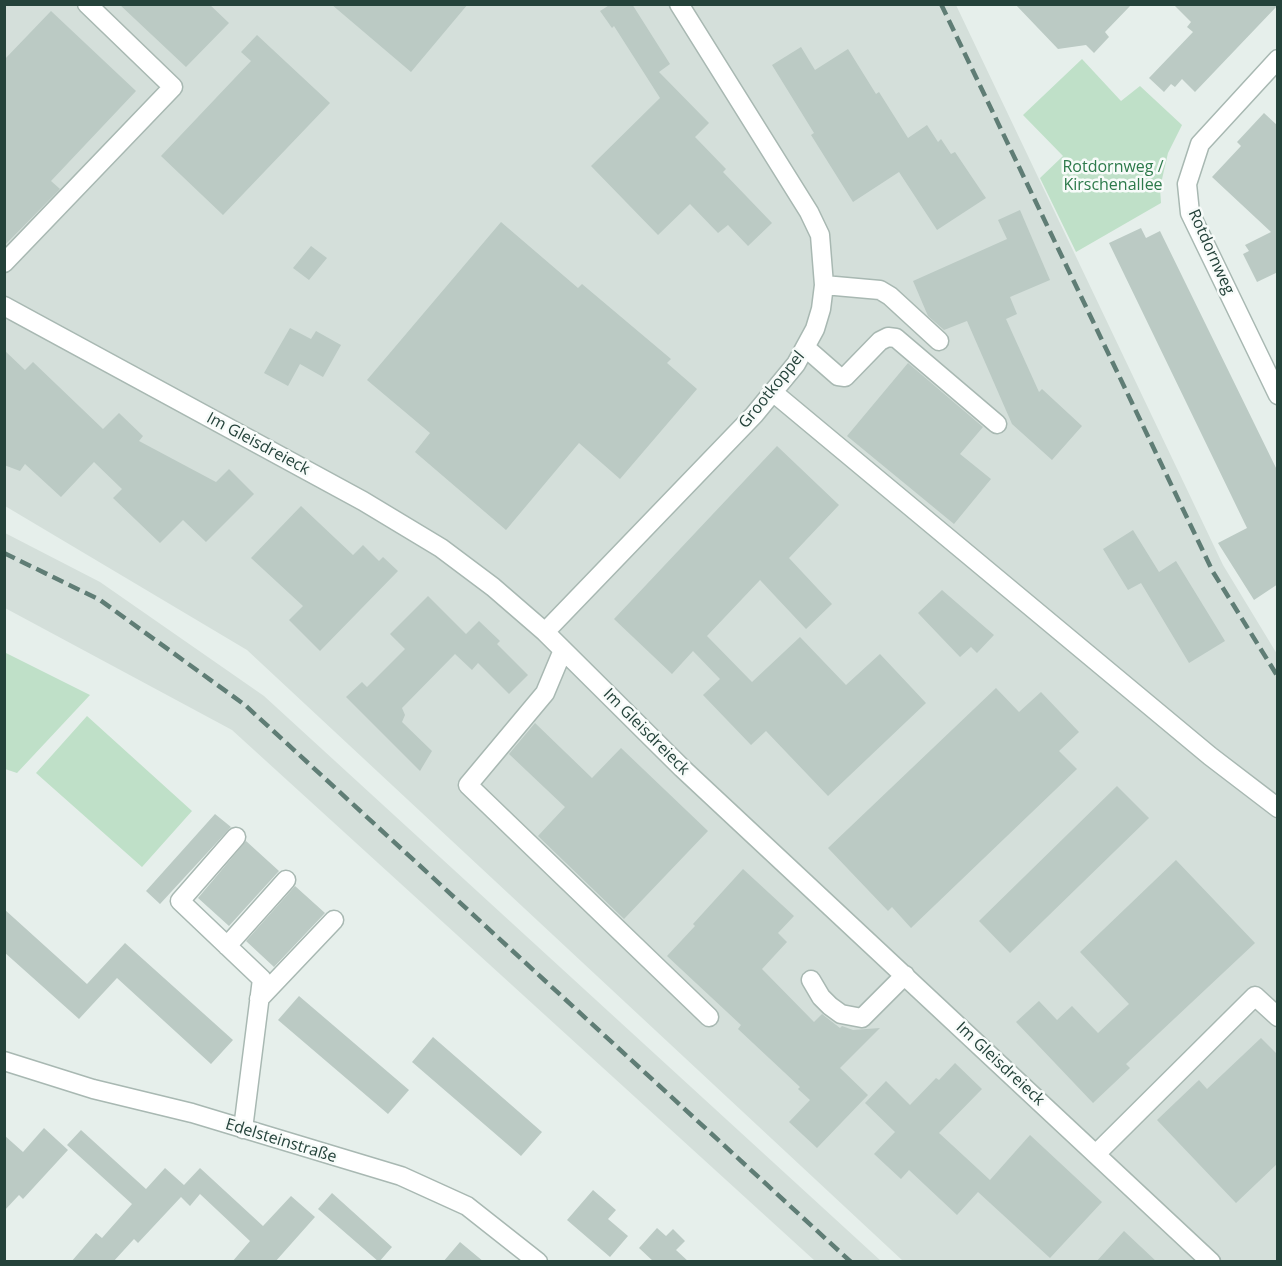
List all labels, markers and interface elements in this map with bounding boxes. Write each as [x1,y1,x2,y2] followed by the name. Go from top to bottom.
[1062,157,1164,195] park label: Rotdornweg / Kirschenallee
[1184,207,1238,297] street label: Rotdornweg
[735,348,809,432] street label: Grootkoppel
[203,409,313,479] street label: Im Gleisdreieck
[599,685,693,779] street label: Im Gleisdreieck
[952,1018,1048,1110] street label: Im Gleisdreieck
[223,1115,339,1167] street label: Edelsteinstraße

